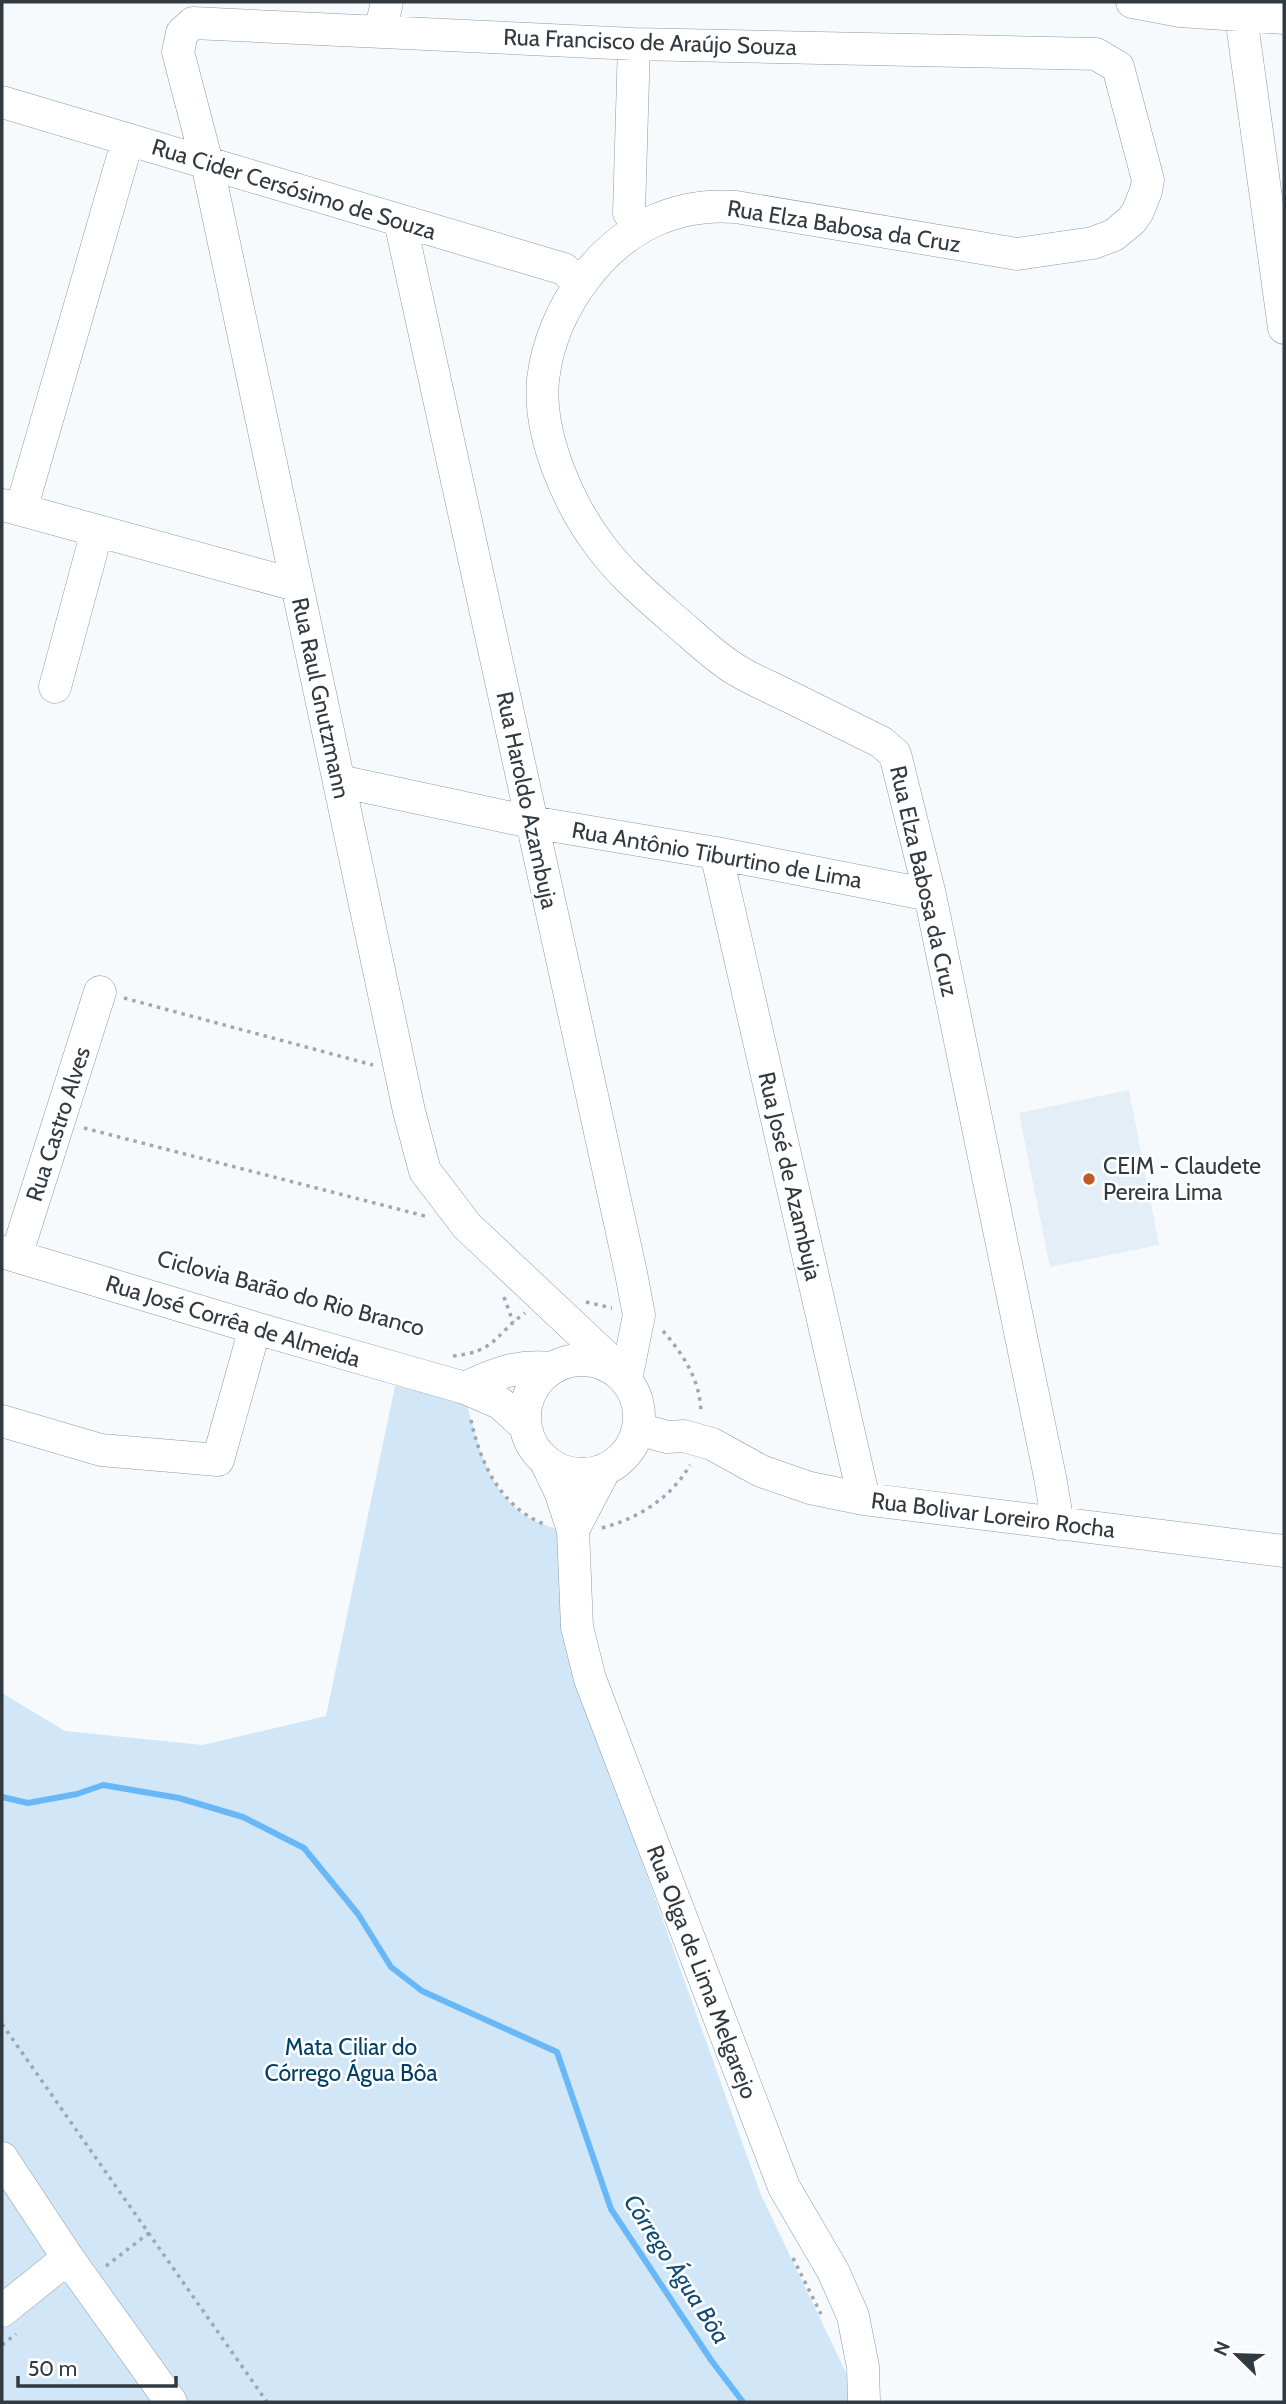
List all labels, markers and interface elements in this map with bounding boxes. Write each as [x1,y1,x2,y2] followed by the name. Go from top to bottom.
[503,23,797,61] street label: Rua Francisco de Araújo Souza
[148,132,440,246] street label: Rua Cider Cersósimo de Souza
[725,194,963,258] street label: Rua Elza Babosa da Cruz
[286,595,356,801] street label: Rua Raul Gnutzmann
[490,689,564,911] street label: Rua Haroldo Azambuja
[884,763,964,999] street label: Rua Elza Babosa da Cruz
[570,816,864,894] street label: Rua Antônio Tiburtino de Lima
[20,1043,96,1205] street label: Rua Castro Alves
[752,1069,828,1283] street label: Rua José de Azambuja
[1103,1152,1261,1206] place label: CEIM - Claudete Pereira Lima
[1081,1171,1097,1187] marker: CEIM - Claudete Pereira Lima
[154,1244,428,1342] street label: Ciclovia Barão do Rio Branco
[102,1269,364,1373] street label: Rua José Corrêa de Almeida
[869,1486,1117,1544] street label: Rua Bolivar Loreiro Rocha
[641,1841,763,2103] street label: Rua Olga de Lima Melgarejo
[265,2033,437,2087] park label: Mata Ciliar do Córrego Água Bôa
[618,2188,737,2349] water label: Córrego Água Bôa
[1202,2320,1272,2390] north arrow
[1209,2338,1235,2359] text: N
[18,2344,175,2388] scale bar
[28,2356,77,2381] text: 50 m

